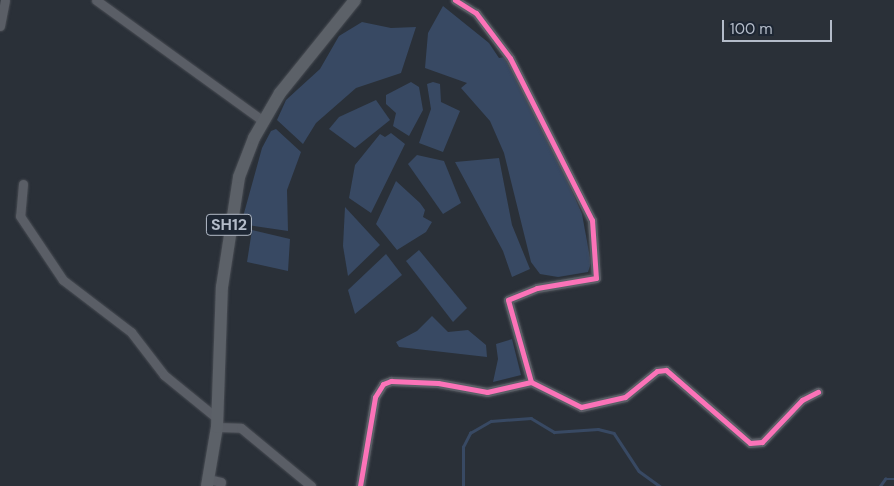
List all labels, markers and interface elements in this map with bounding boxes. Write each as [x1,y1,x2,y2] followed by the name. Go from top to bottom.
[724,10,834,42] scale bar
[730,19,773,39] text: 100 m
[205,212,253,238] road number: SH12

